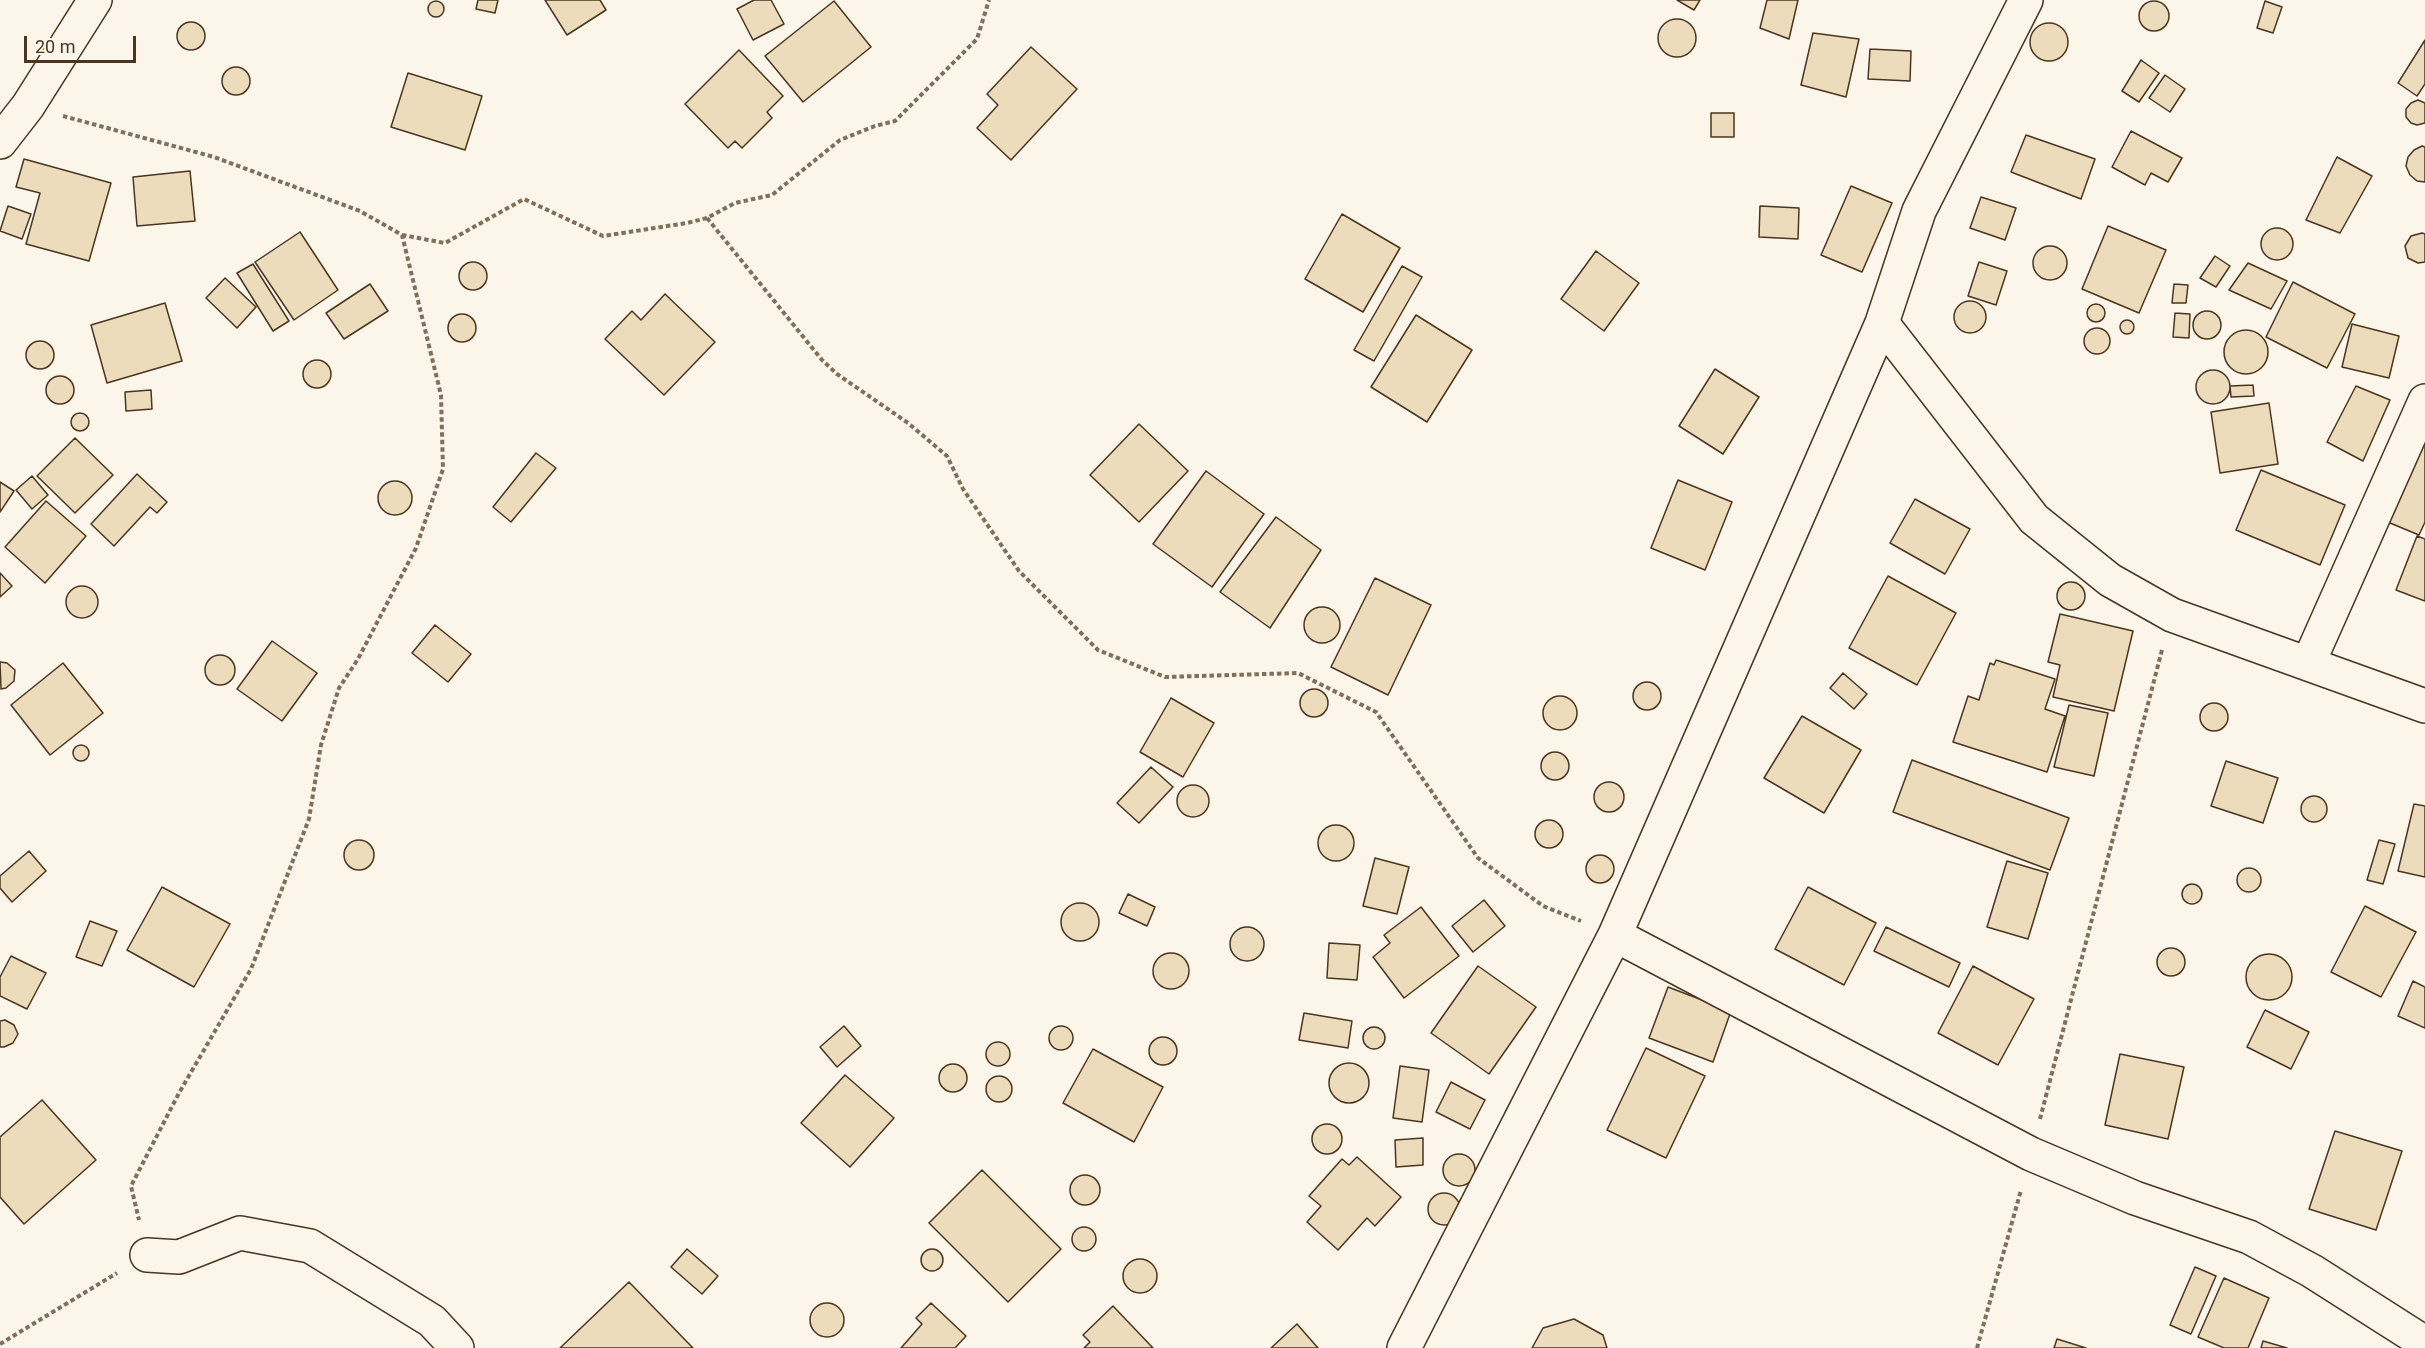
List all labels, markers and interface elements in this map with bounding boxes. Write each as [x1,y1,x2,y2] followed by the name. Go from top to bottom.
[27,24,140,62] scale bar
[35,36,75,57] text: 20 m

